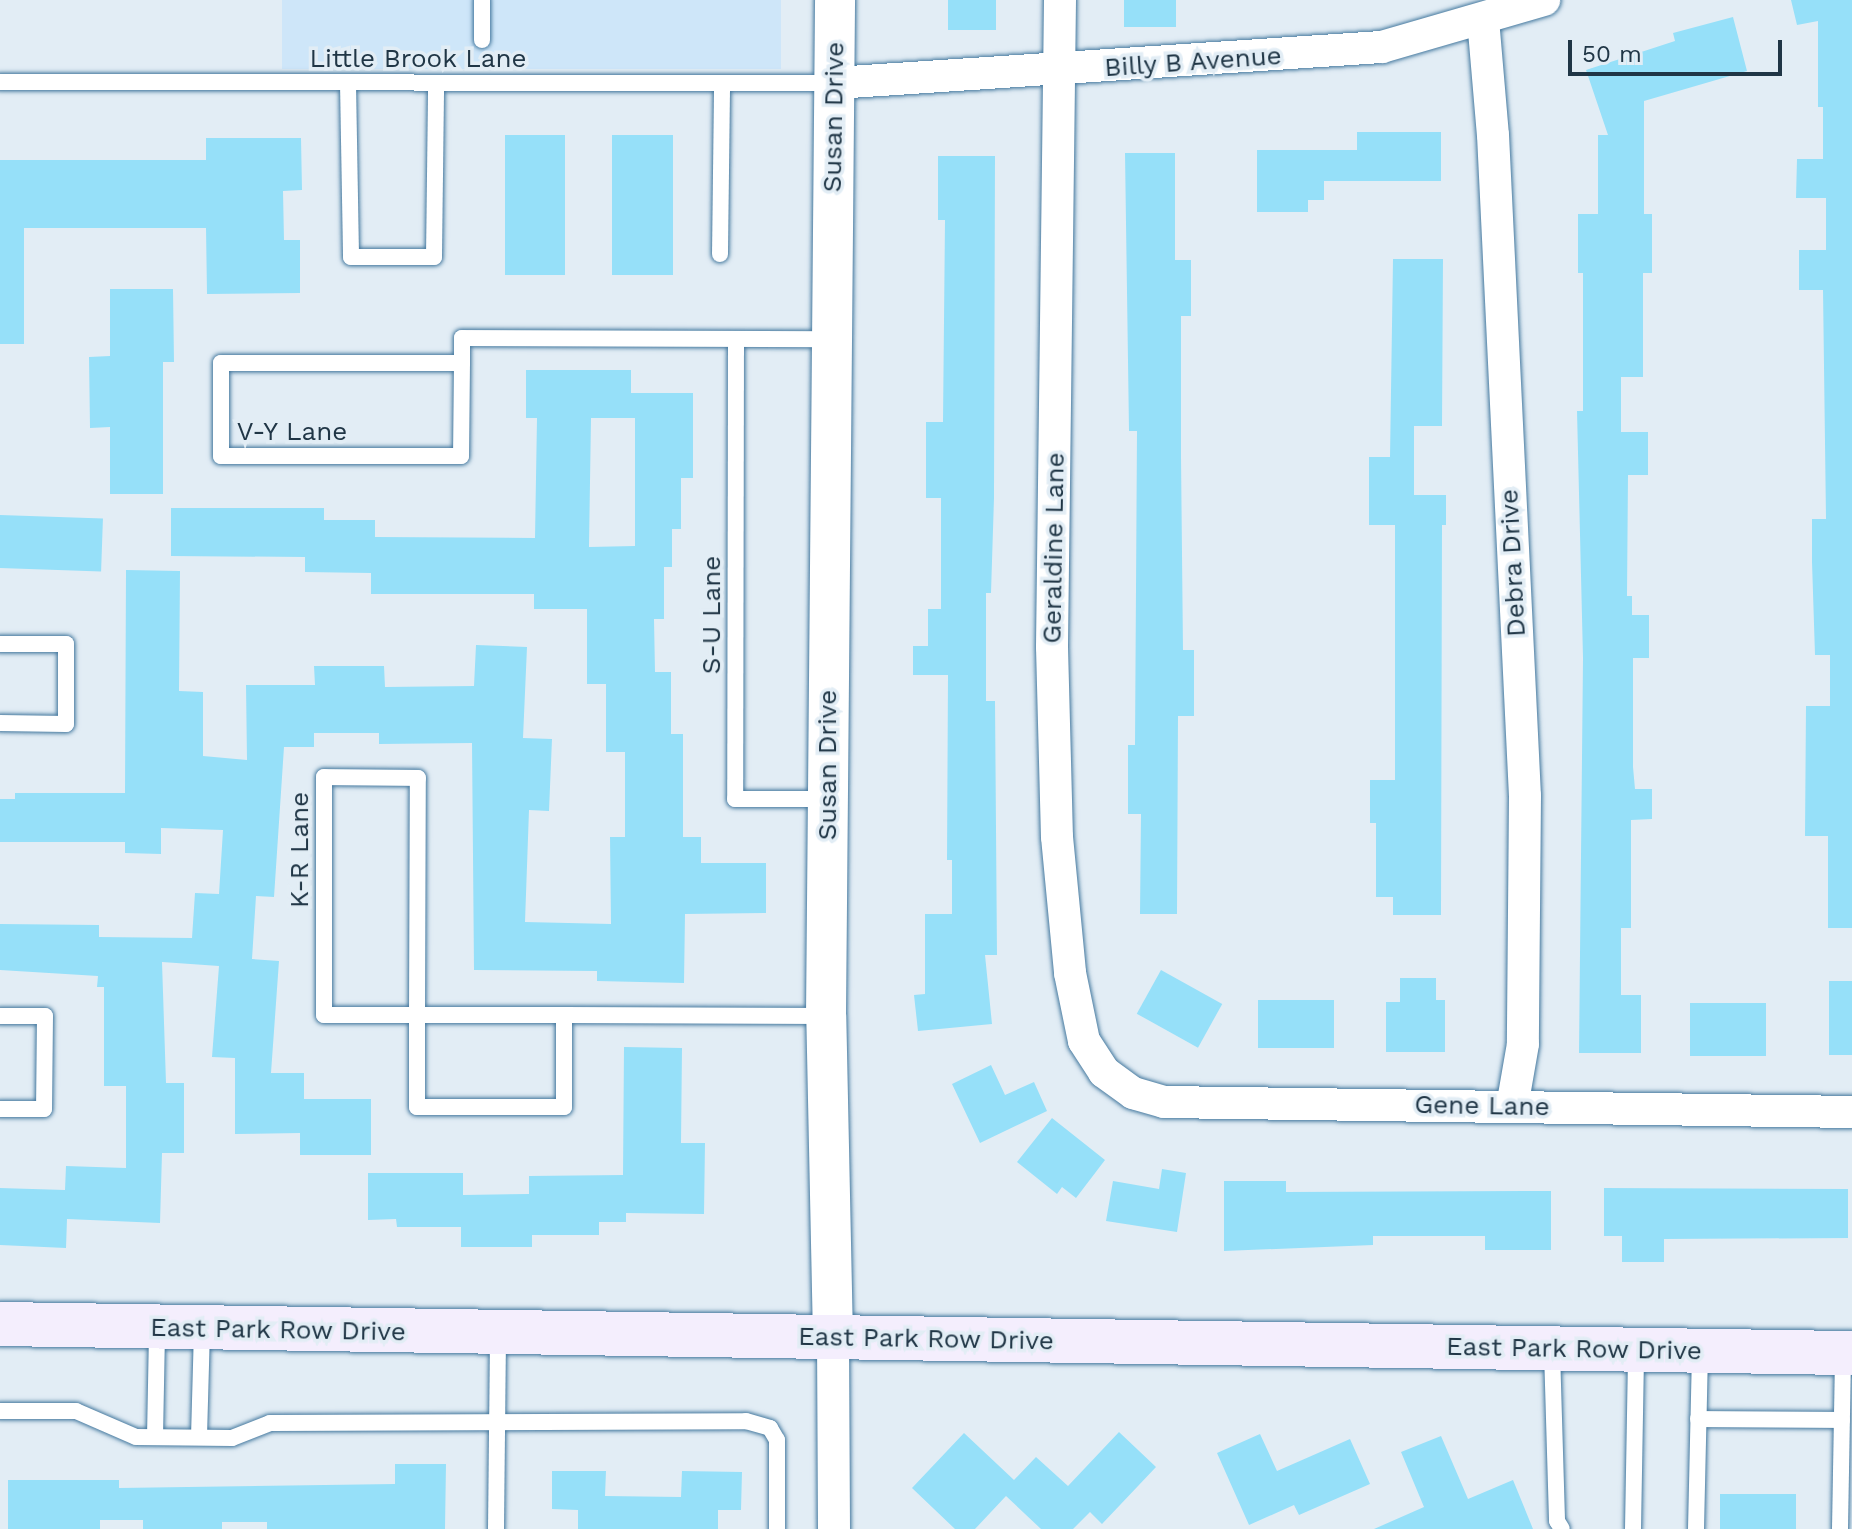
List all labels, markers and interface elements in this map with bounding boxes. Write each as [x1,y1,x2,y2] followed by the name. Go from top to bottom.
[1572,24,1786,74] scale bar
[1103,40,1283,84] street label: Billy B Avenue
[1582,40,1642,68] text: 50 m
[817,41,851,193] street label: Susan Drive
[309,43,527,75] street label: Little Brook Lane
[236,416,348,448] street label: V-Y Lane
[1037,452,1071,644] street label: Geraldine Lane
[1494,488,1532,638] street label: Debra Drive
[696,556,728,674] street label: S-U Lane
[812,690,844,840] street label: Susan Drive
[284,792,316,908] street label: K-R Lane
[1414,1089,1550,1123] street label: Gene Lane
[149,1312,407,1348] street label: East Park Row Drive
[797,1321,1055,1357] street label: East Park Row Drive
[1445,1331,1703,1367] street label: East Park Row Drive

